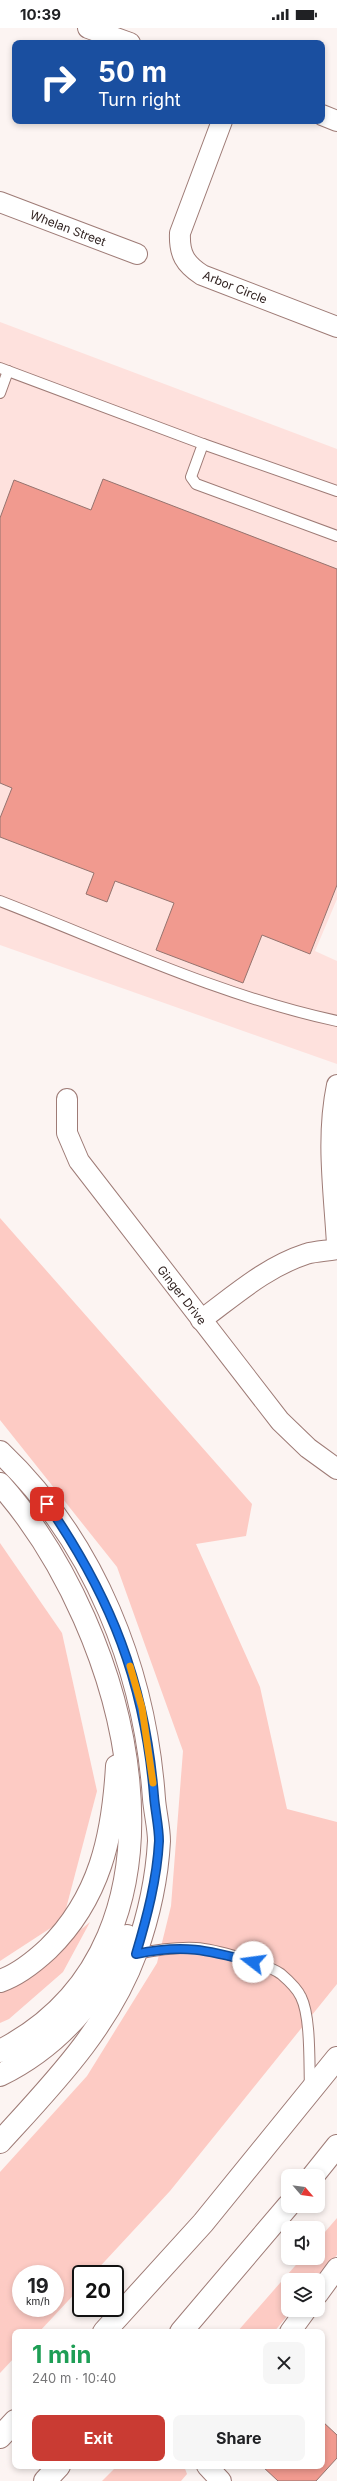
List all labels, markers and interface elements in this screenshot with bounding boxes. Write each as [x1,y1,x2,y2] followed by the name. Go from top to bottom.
[20,5,61,24] text: 10:39
[98,55,167,89] text: 50 m
[32,56,84,108] icon: right
[98,89,181,110] text: Turn right
[28,207,108,249] street label: Whelan Street
[201,267,269,307] street label: Arbor Circle
[154,1262,210,1328] street label: Ginger Drive
[30,1487,64,1521] pin
[36,1493,58,1515] icon: arrive
[232,1941,274,1983] position arrow
[281,2169,325,2213] north arrow
[281,2169,325,2317] map controls
[281,2221,325,2265] button: sound
[72,2265,124,2317] speed limit sign: 20
[281,2273,325,2317] button: layers
[27,2274,49,2298] text: 19
[26,2295,50,2307] text: km/h
[32,2340,91,2369] text: 1 min
[263,2342,305,2384] button: close
[32,2370,116,2386] text: 240 m · 10:40
[32,2415,165,2461] button: Exit
[173,2415,305,2461] button: Share

